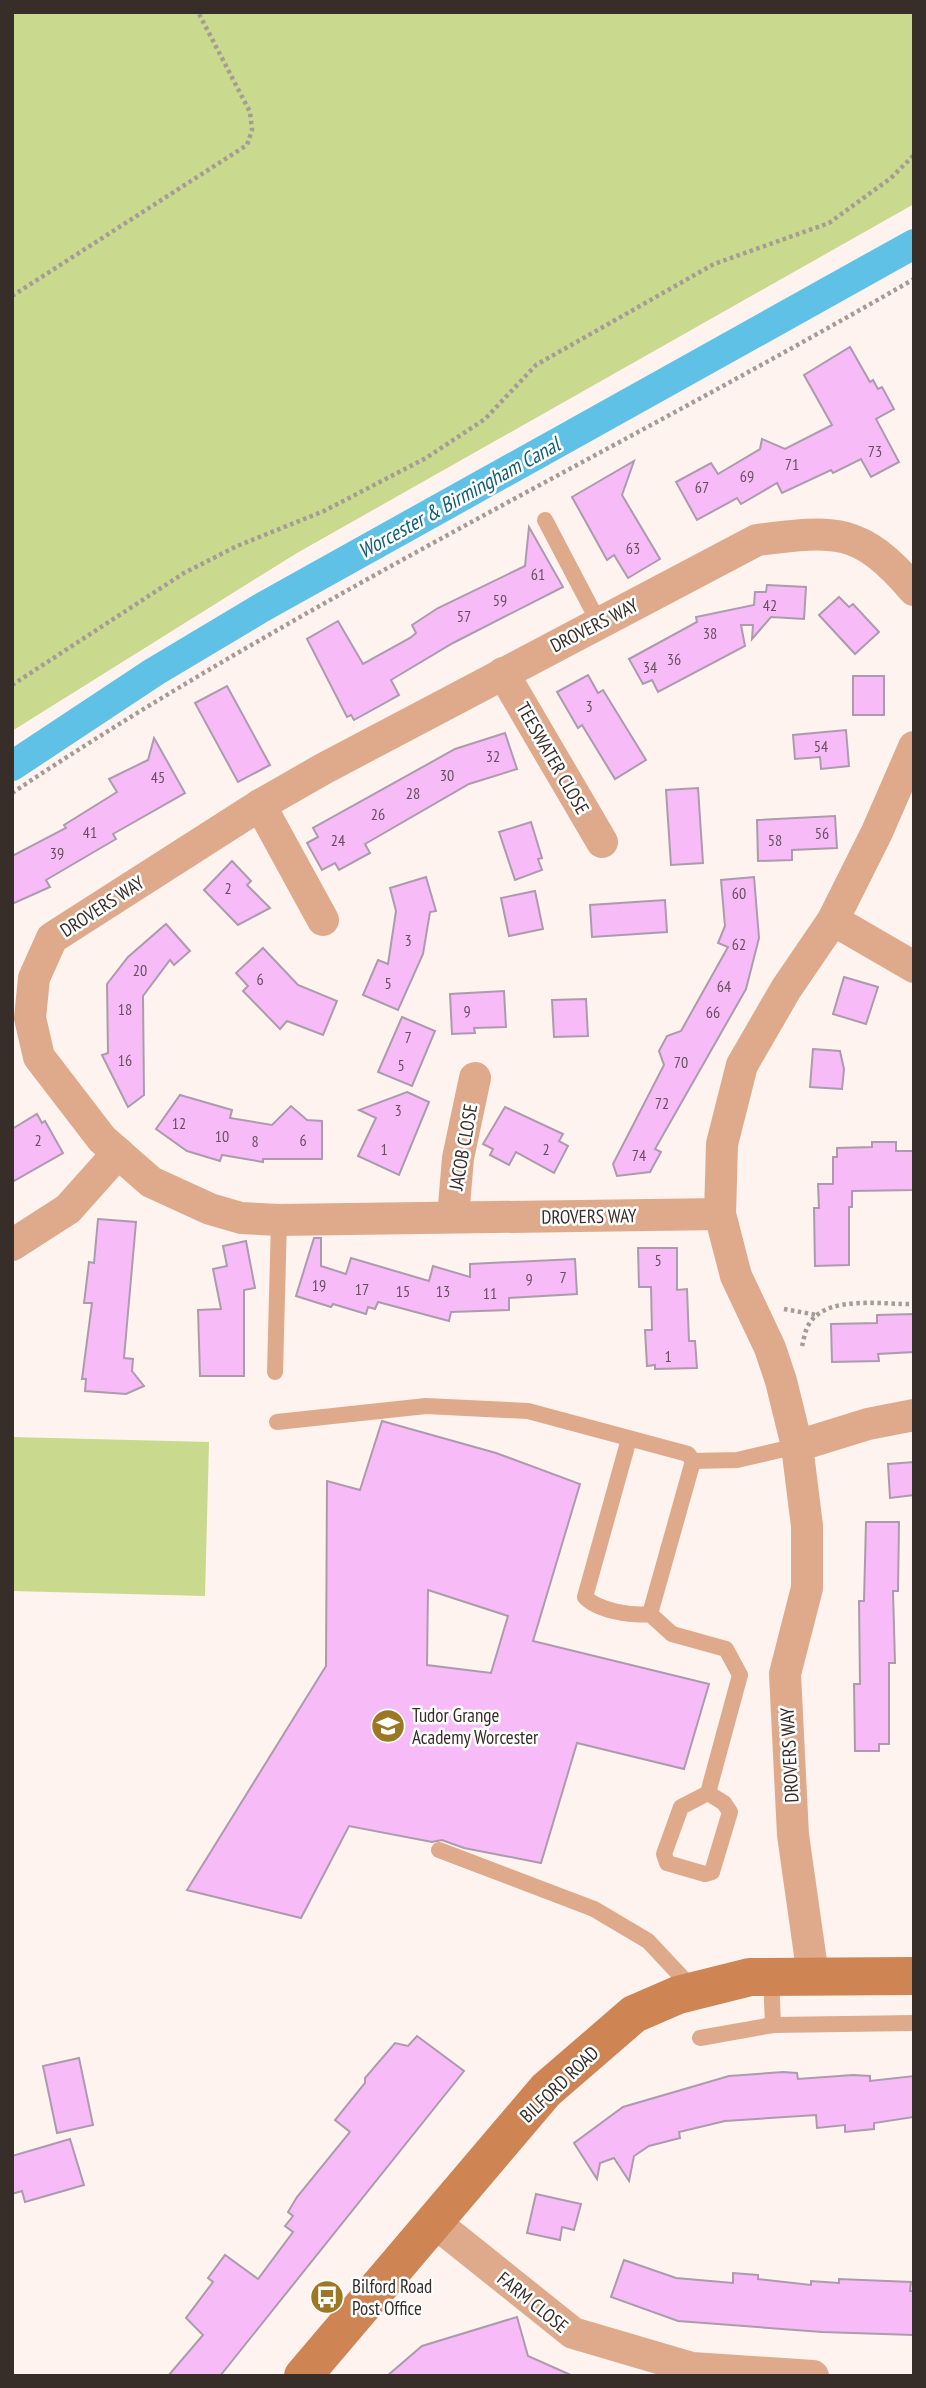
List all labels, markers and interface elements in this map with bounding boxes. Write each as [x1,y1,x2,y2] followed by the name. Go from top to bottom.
[353,430,566,564] water label: Worcester & Birmingham Canal
[868,441,882,461] house number: 73
[785,454,799,474] house number: 71
[740,466,754,486] house number: 69
[695,477,709,497] house number: 67
[626,538,640,558] house number: 63
[531,564,545,584] house number: 61
[493,590,507,610] house number: 59
[546,593,642,657] street label: DROVERS WAY
[763,595,777,615] house number: 42
[457,606,471,626] house number: 57
[703,623,717,643] house number: 38
[667,649,681,669] house number: 36
[643,657,657,677] house number: 34
[585,696,593,716] house number: 3
[511,698,595,818] street label: TEESWATER CLOSE
[814,736,828,756] house number: 54
[486,746,500,766] house number: 32
[440,765,454,785] house number: 30
[151,767,165,787] house number: 45
[406,783,420,803] house number: 28
[371,804,385,824] house number: 26
[83,822,97,842] house number: 41
[815,823,829,843] house number: 56
[331,830,345,850] house number: 24
[768,830,782,850] house number: 58
[50,843,64,863] house number: 39
[55,870,149,942] street label: DROVERS WAY
[224,878,232,898] house number: 2
[732,883,746,903] house number: 60
[404,930,412,950] house number: 3
[732,934,746,954] house number: 62
[133,960,147,980] house number: 20
[256,969,264,989] house number: 6
[384,973,392,993] house number: 5
[717,976,731,996] house number: 64
[118,999,132,1019] house number: 18
[463,1001,471,1021] house number: 9
[706,1002,720,1022] house number: 66
[404,1027,412,1047] house number: 7
[118,1050,132,1070] house number: 16
[674,1052,688,1072] house number: 70
[397,1055,405,1075] house number: 5
[655,1093,669,1113] house number: 72
[394,1100,402,1120] house number: 3
[443,1102,482,1193] street label: JACOB CLOSE
[172,1113,186,1133] house number: 12
[215,1126,229,1146] house number: 10
[34,1130,42,1150] house number: 2
[299,1130,307,1150] house number: 6
[251,1131,259,1151] house number: 8
[380,1139,388,1159] house number: 1
[542,1139,550,1159] house number: 2
[632,1145,646,1165] house number: 74
[541,1203,637,1229] street label: DROVERS WAY
[654,1250,662,1270] house number: 5
[559,1267,567,1287] house number: 7
[525,1269,533,1289] house number: 9
[312,1275,326,1295] house number: 19
[355,1279,369,1299] house number: 17
[396,1281,410,1301] house number: 15
[436,1281,450,1301] house number: 13
[483,1283,497,1303] house number: 11
[664,1346,672,1366] house number: 1
[412,1703,539,1749] place label: Tudor Grange Academy Worcester
[775,1706,803,1803] street label: DROVERS WAY
[369,1707,407,1745] school or university icon: Tudor Grange Academy Worcester
[515,2041,603,2127] street label: BILFORD ROAD
[493,2266,573,2338] street label: FARM CLOSE
[352,2274,432,2320] place label: Bilford Road Post Office
[308,2278,346,2316] bus stop icon: Bilford Road Post Office

